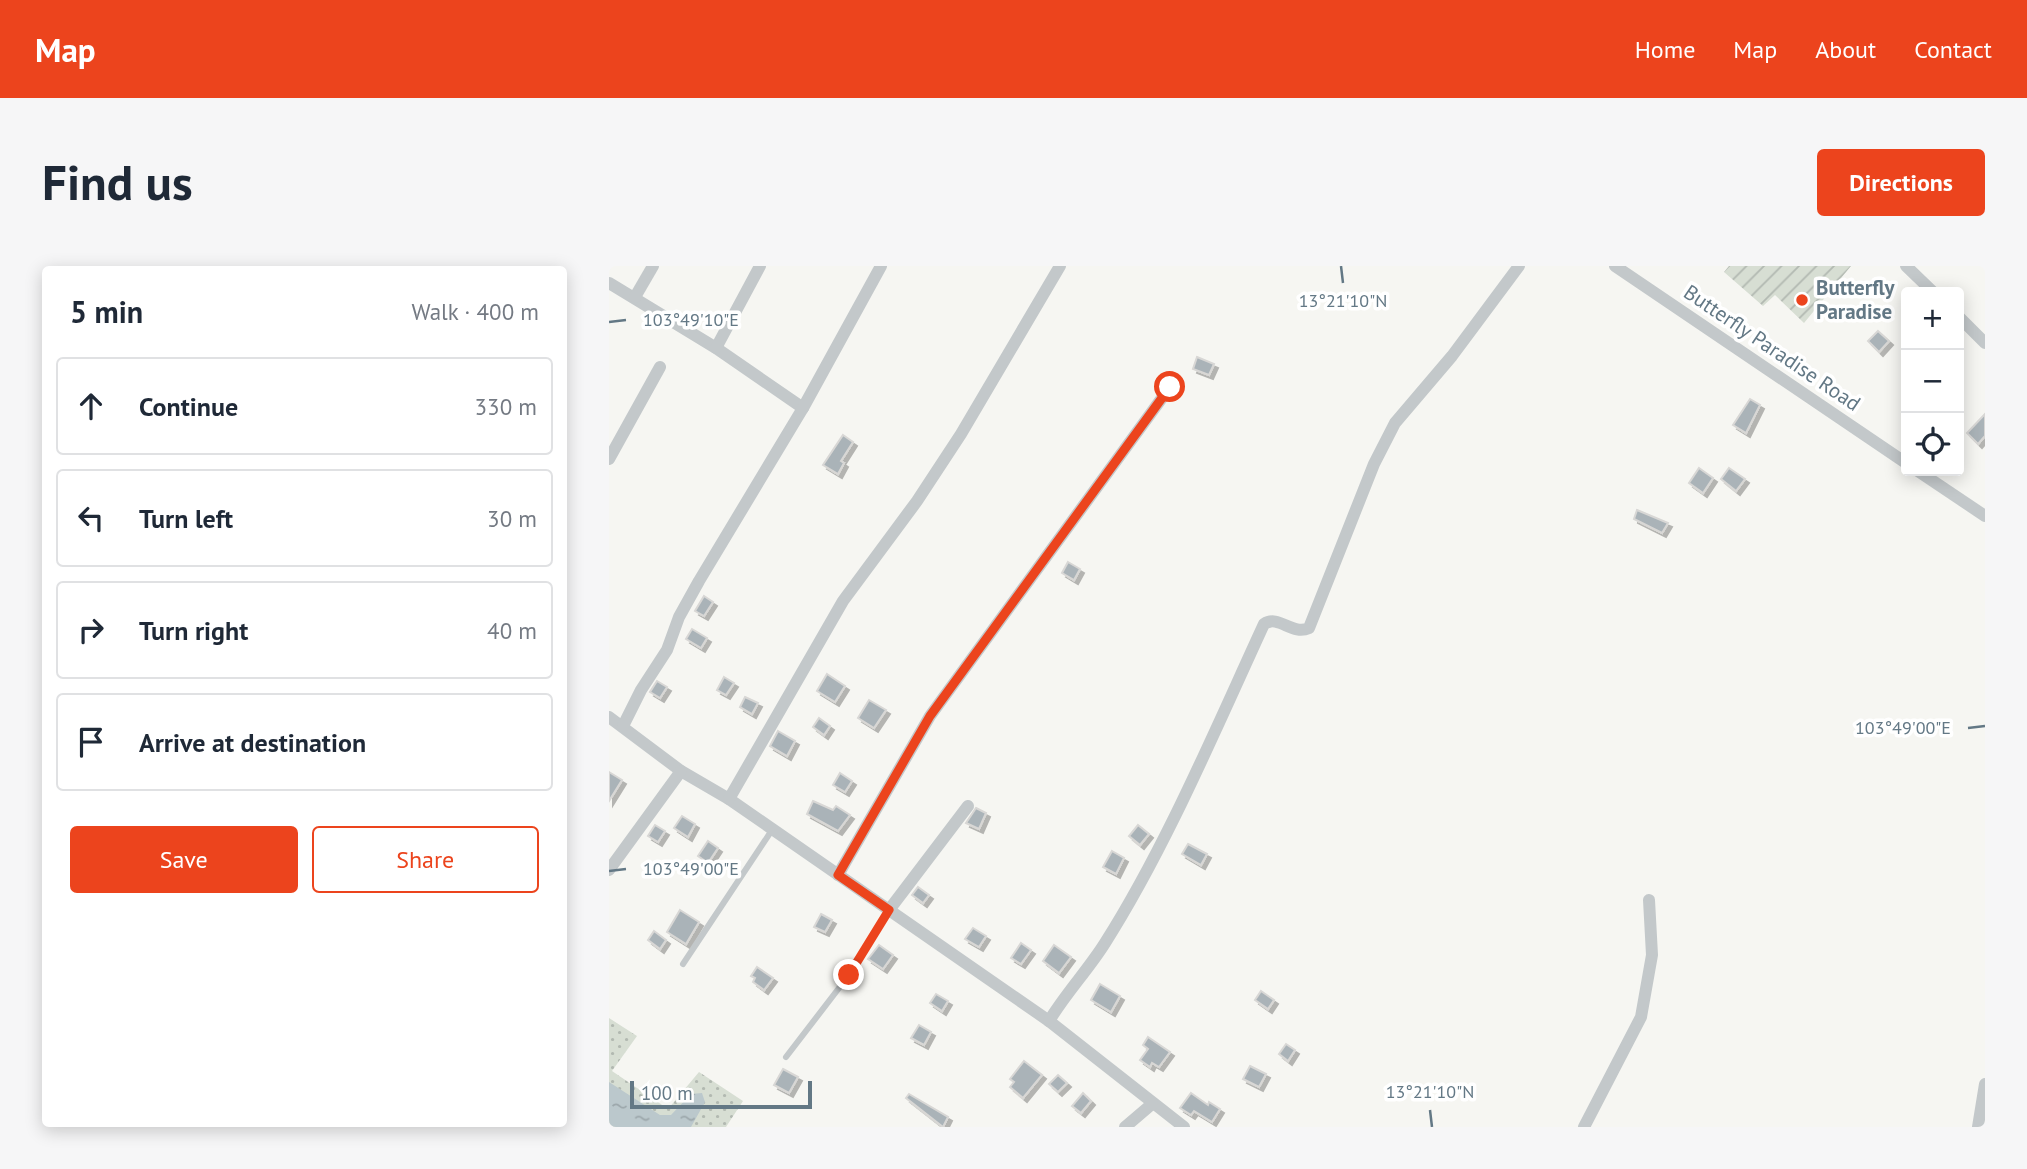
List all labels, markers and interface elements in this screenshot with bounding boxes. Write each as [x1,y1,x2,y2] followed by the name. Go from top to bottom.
[35,28,96,71] text: Map
[1635,34,1695,65] text: Home
[1733,34,1777,65] text: Map
[1815,34,1876,65] text: About
[1914,34,1992,65] text: Contact
[1817,149,1985,216] button: Directions
[42,150,193,214] text: Find us
[1816,274,1896,325] place label: Butterfly Paradise
[1679,278,1866,417] street label: Butterfly Paradise Road
[1901,287,1964,476] map controls
[1901,287,1964,350] button: +
[1299,289,1387,312] text: 13°21'10"N
[70,292,143,331] text: 5 min
[1794,292,1810,308] marker: Butterfly Paradise
[412,297,539,326] text: Walk · 400 m
[643,308,739,331] text: 103°49'10"E
[1901,350,1964,413] button: −
[1154,371,1185,402] route start
[72,387,110,425] icon: ahead
[139,390,238,423] text: Continue
[475,392,537,421] text: 330 m
[1901,413,1964,476] button: locate
[72,499,110,537] icon: left
[139,502,233,535] text: Turn left
[487,504,537,533] text: 30 m
[72,611,110,649] icon: right
[139,614,248,647] text: Turn right
[487,616,537,645] text: 40 m
[1855,716,1951,739] text: 103°49'00"E
[72,723,110,761] icon: arrive
[139,726,366,759] text: Arrive at destination
[70,826,298,893] button: Save
[312,826,539,893] button: Share
[643,857,739,880] text: 103°49'00"E
[833,959,864,990] route end
[630,1078,812,1110] scale bar
[1386,1080,1474,1103] text: 13°21'10"N
[641,1081,693,1105] text: 100 m

